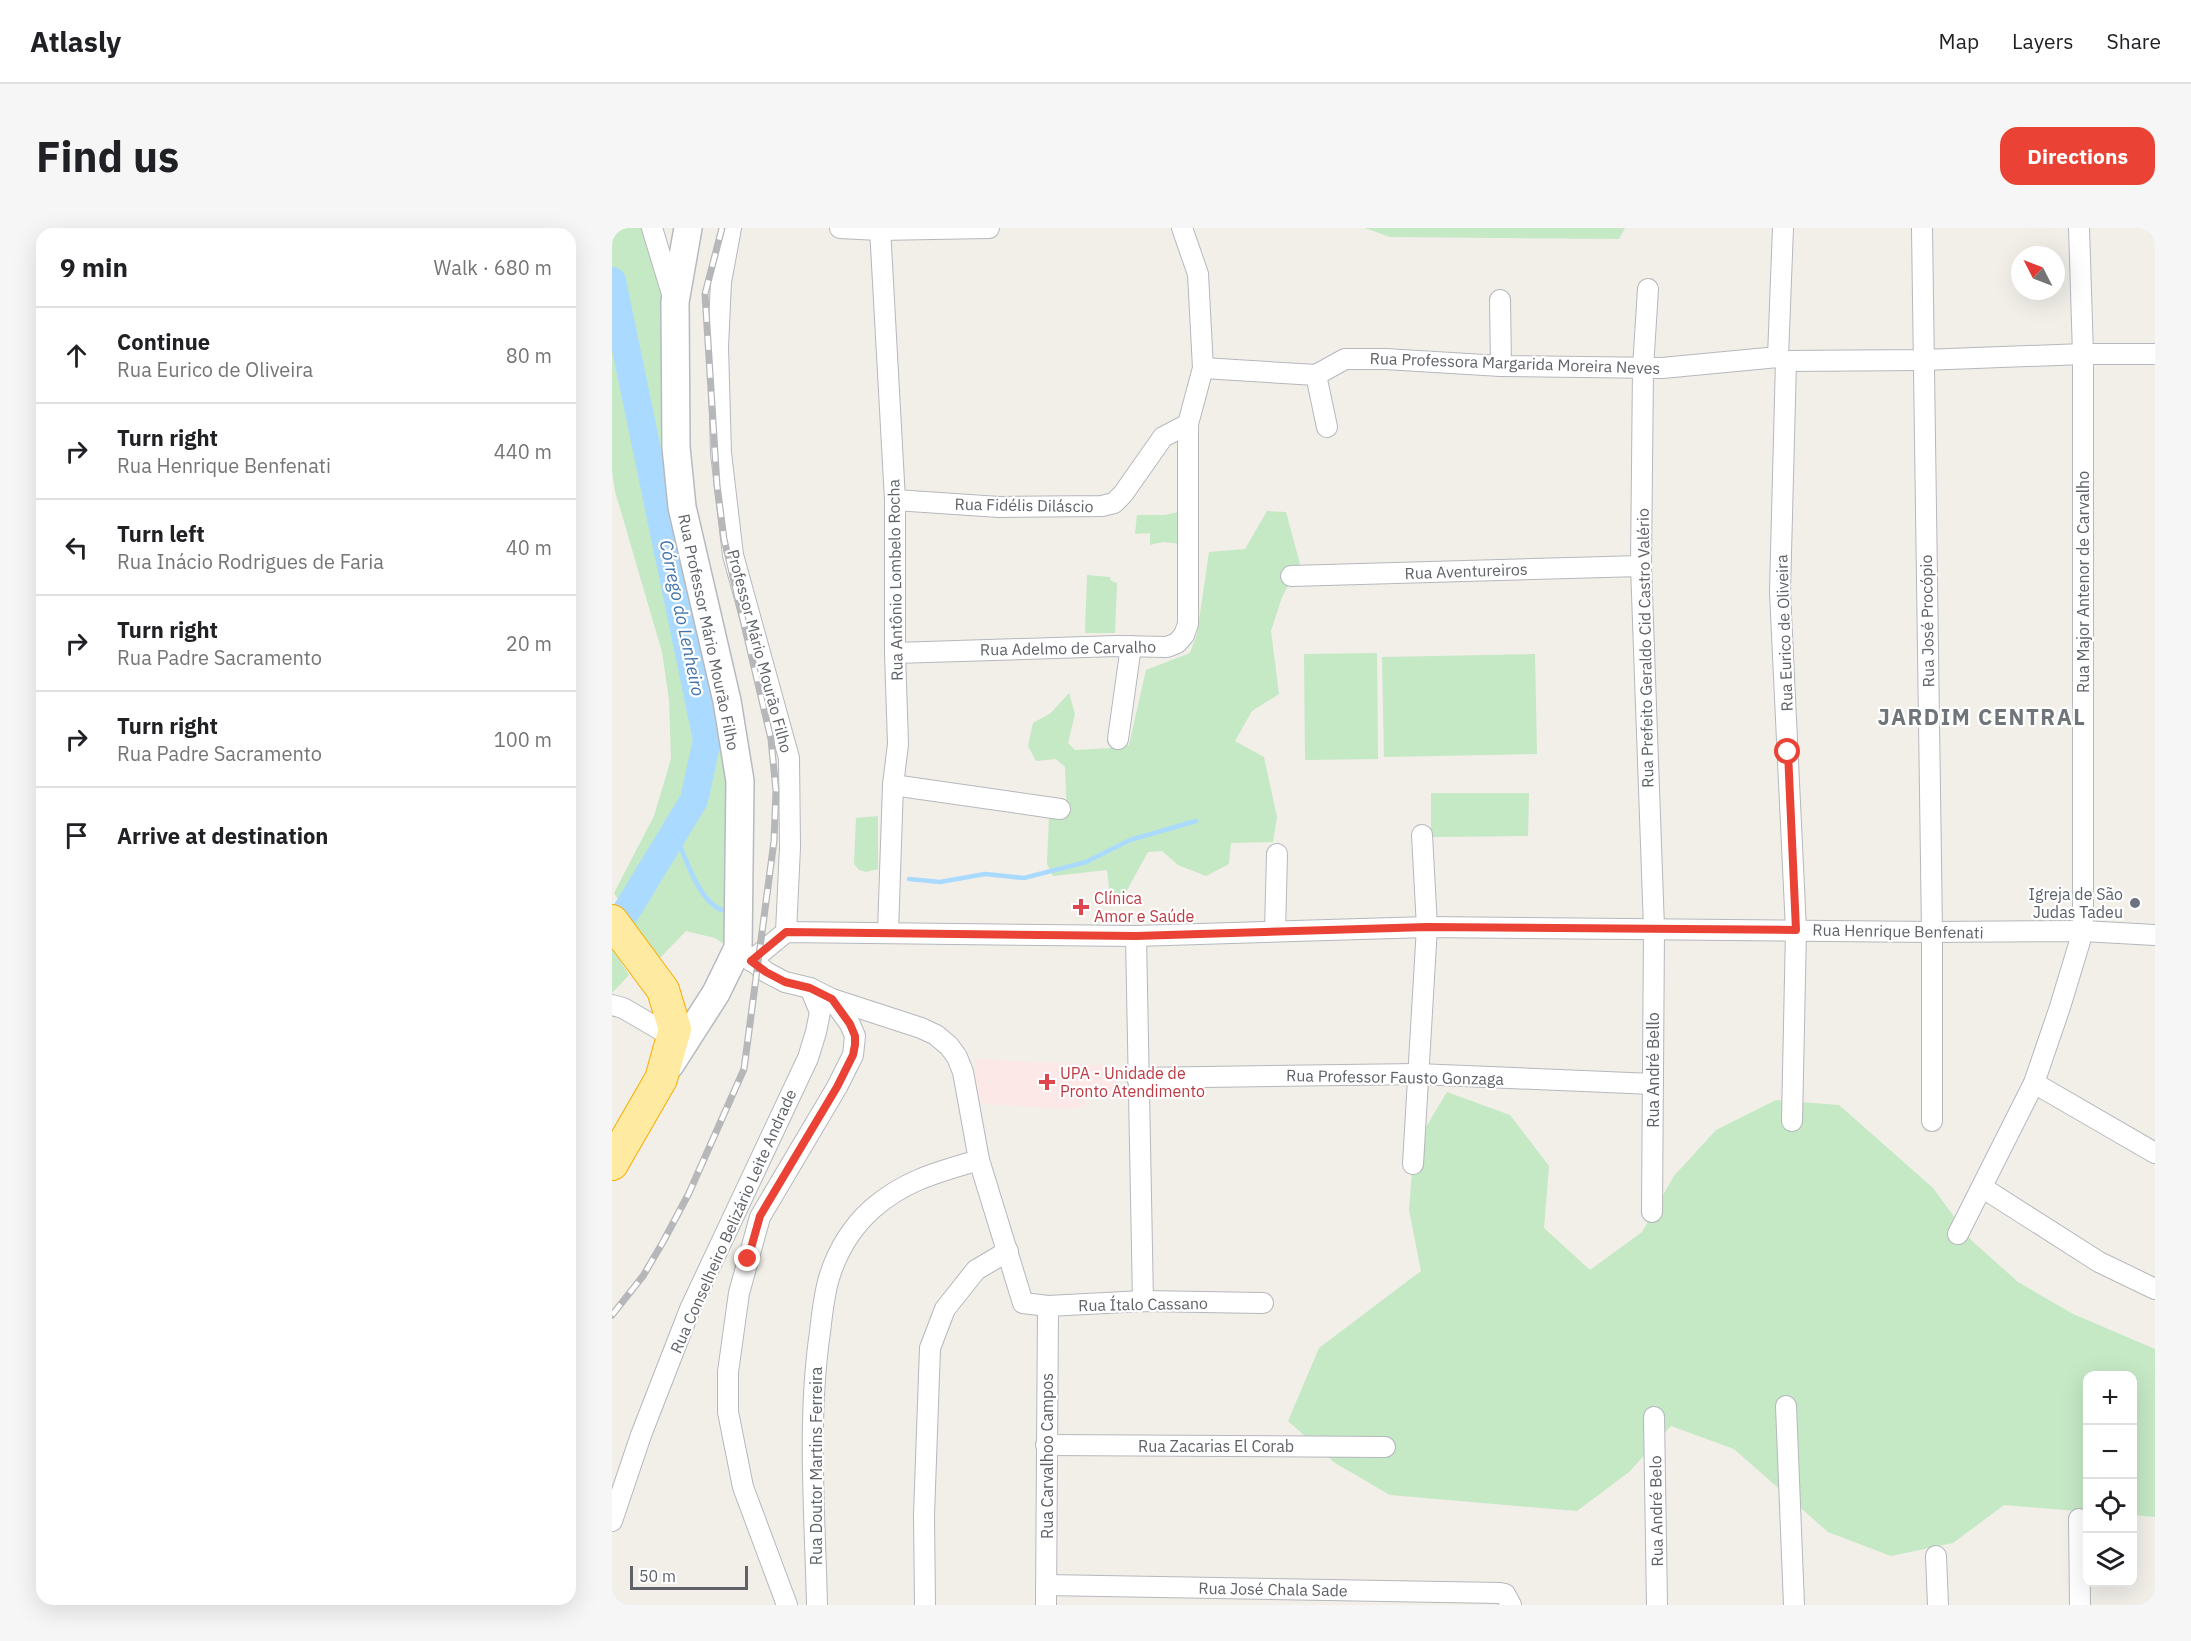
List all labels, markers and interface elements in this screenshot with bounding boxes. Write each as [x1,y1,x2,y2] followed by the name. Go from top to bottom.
[30,23,121,60] text: Atlasly
[1939,27,1979,55] text: Map
[2012,27,2074,55] text: Layers
[2107,27,2161,55] text: Share
[2000,127,2155,185] button: Directions
[36,129,179,184] text: Find us
[2011,246,2065,300] north arrow
[60,250,128,284] text: 9 min
[434,254,552,281] text: Walk · 680 m
[117,327,210,356] text: Continue
[60,339,93,372] icon: ahead
[506,342,552,369] text: 80 m
[1369,348,1661,378] street label: Rua Professora Margarida Moreira Neves
[117,356,313,383] text: Rua Eurico de Oliveira
[117,423,218,452] text: Turn right
[60,435,93,468] icon: right
[494,438,552,465] text: 440 m
[117,452,331,479] text: Rua Henrique Benfenati
[2073,471,2093,693] street label: Rua Major Antenor de Carvalho
[883,478,907,681] street label: Rua Antônio Lombelo Rocha
[954,494,1094,516] street label: Rua Fidélis Diláscio
[1633,508,1657,788] street label: Rua Prefeito Geraldo Cid Castro Valério
[674,512,744,752] street label: Rua Professor Mário Mourão Filho
[117,519,205,548] text: Turn left
[60,531,93,564] icon: left
[506,534,552,561] text: 40 m
[655,538,710,698] water label: Córrego do Lenheiro
[723,547,797,755] street label: Professor Mário Mourão Filho
[117,548,384,575] text: Rua Inácio Rodrigues de Faria
[1771,554,1797,712] street label: Rua Eurico de Oliveira
[1916,555,1938,687] street label: Rua José Procópio
[1404,559,1528,583] street label: Rua Aventureiros
[117,615,218,644] text: Turn right
[60,627,93,660] icon: right
[506,630,552,657] text: 20 m
[980,636,1156,660] street label: Rua Adelmo de Carvalho
[117,644,322,671] text: Rua Padre Sacramento
[1878,702,2086,731] district label: JARDIM CENTRAL
[117,711,218,740] text: Turn right
[60,723,93,756] icon: right
[494,726,552,753] text: 100 m
[1774,738,1800,764] route start
[117,740,322,767] text: Rua Padre Sacramento
[60,819,93,852] icon: arrive
[117,821,328,850] text: Arrive at destination
[2029,884,2123,922] place label: Igreja de São Judas Tadeu
[1094,888,1195,926] place label: Clínica Amor e Saúde
[2128,896,2142,910] marker: Igreja de São Judas Tadeu
[1072,898,1090,916] marker: Clínica Amor e Saúde
[1812,920,1984,942] street label: Rua Henrique Benfenati
[1643,1012,1663,1128] street label: Rua André Bello
[1060,1063,1205,1101] place label: UPA - Unidade de Pronto Atendimento
[1286,1065,1505,1089] street label: Rua Professor Fausto Gonzaga
[1038,1073,1056,1091] marker: UPA - Unidade de Pronto Atendimento
[666,1086,801,1356] street label: Rua Conselheiro Belizário Leite Andrade
[734,1245,760,1271] route end
[1078,1292,1208,1315] street label: Rua Ítalo Cassano
[806,1366,826,1565] street label: Rua Doutor Martins Ferreira
[2083,1371,2137,1587] map controls
[2083,1371,2137,1425] button: +
[1037,1373,1057,1539] street label: Rua Carvalhoo Campos
[2083,1425,2137,1479] button: −
[1138,1436,1294,1456] street label: Rua Zacarias El Corab
[1645,1455,1667,1567] street label: Rua André Belo
[2083,1479,2137,1533] button: locate
[2083,1533,2137,1587] button: layers
[630,1563,748,1590] scale bar
[639,1566,676,1586] text: 50 m
[1198,1578,1348,1600] street label: Rua José Chala Sade

